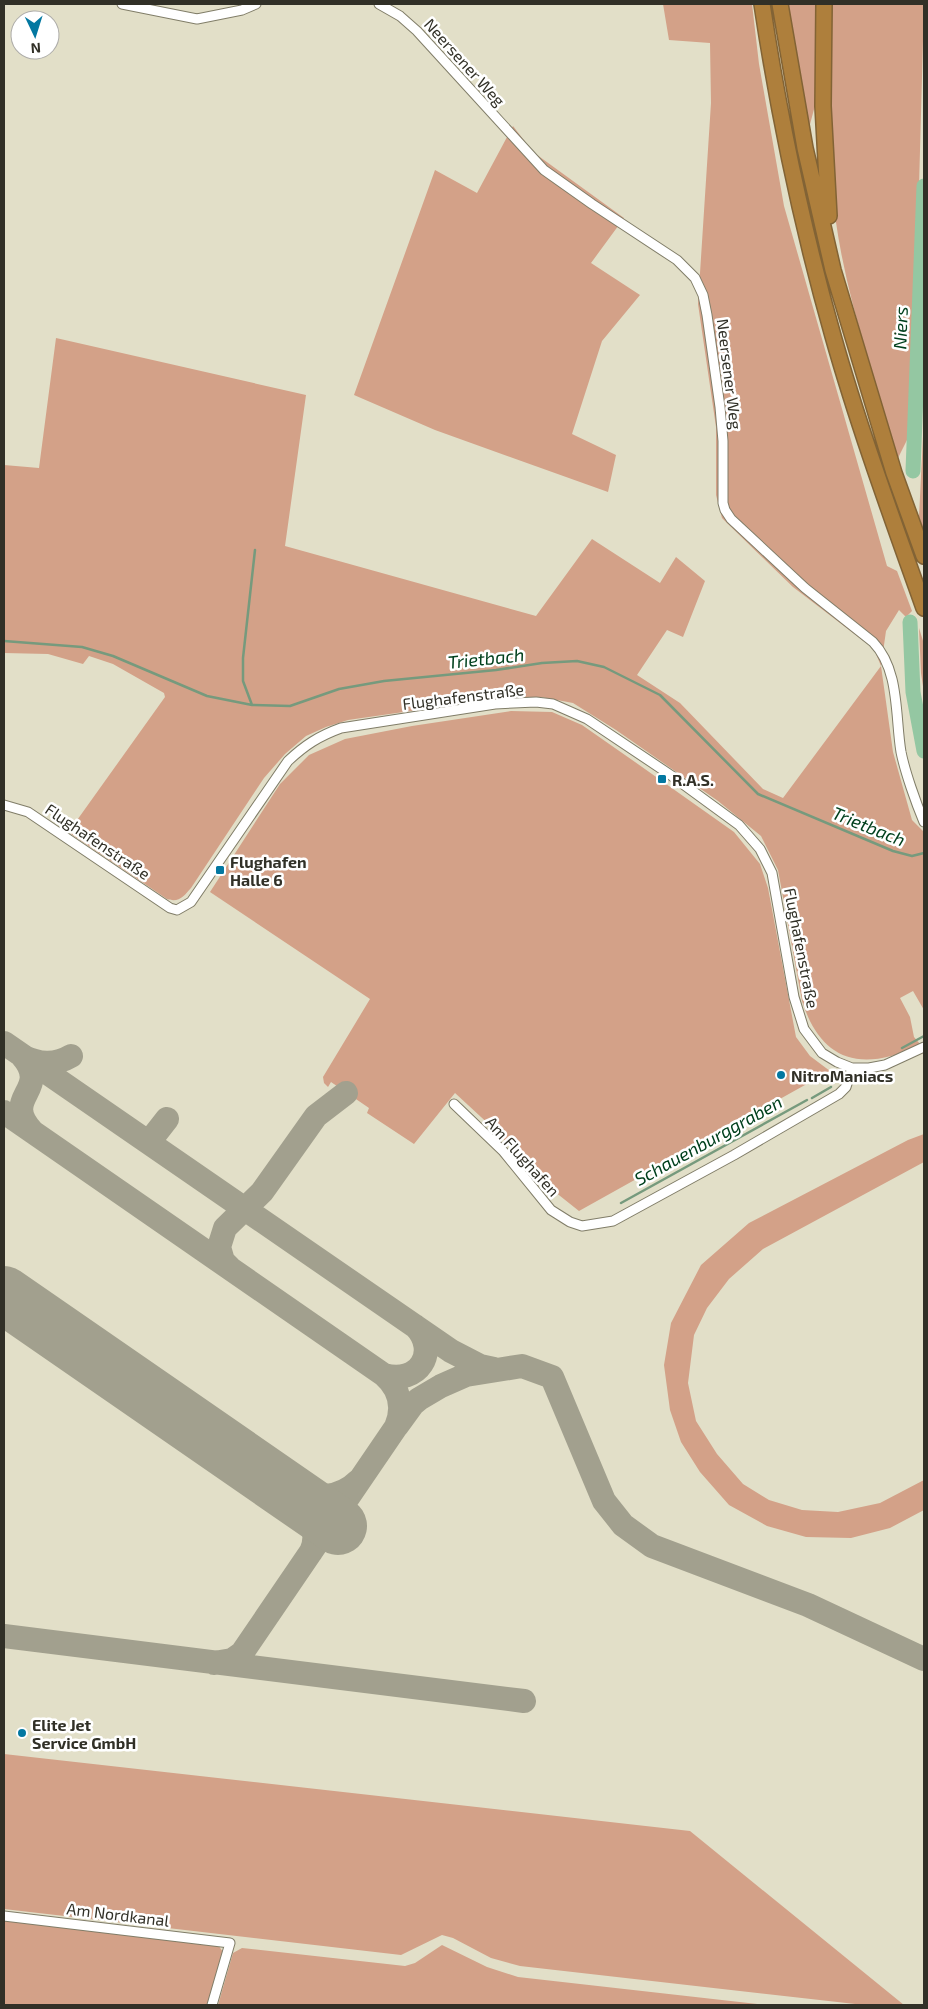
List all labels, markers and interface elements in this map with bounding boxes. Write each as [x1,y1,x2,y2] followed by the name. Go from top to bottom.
[10,10,60,60] north arrow
[421,14,509,110] street label: Neersener Weg
[30,40,42,57] text: N
[888,306,912,350] water label: Niers
[714,318,746,430] street label: Neersener Weg
[447,643,525,673] water label: Trietbach
[401,679,525,713] street label: Flughafenstraße
[672,770,714,789] place label: R.A.S.
[656,773,668,785] marker: R.A.S.
[42,799,154,883] street label: Flughafenstraße
[829,801,909,851] water label: Trietbach
[230,852,307,889] place label: Flughafen Halle 6
[214,864,226,876] marker: Flughafen Halle 6
[781,886,823,1010] street label: Flughafenstraße
[791,1066,893,1085] place label: NitroManiacs
[775,1069,787,1081] marker: NitroManiacs
[630,1090,786,1190] water label: Schauenburggraben
[482,1112,564,1200] street label: Am Flughafen
[32,1715,136,1752] place label: Elite Jet Service GmbH
[16,1727,28,1739] marker: Elite Jet Service GmbH
[66,1898,171,1930] street label: Am Nordkanal

